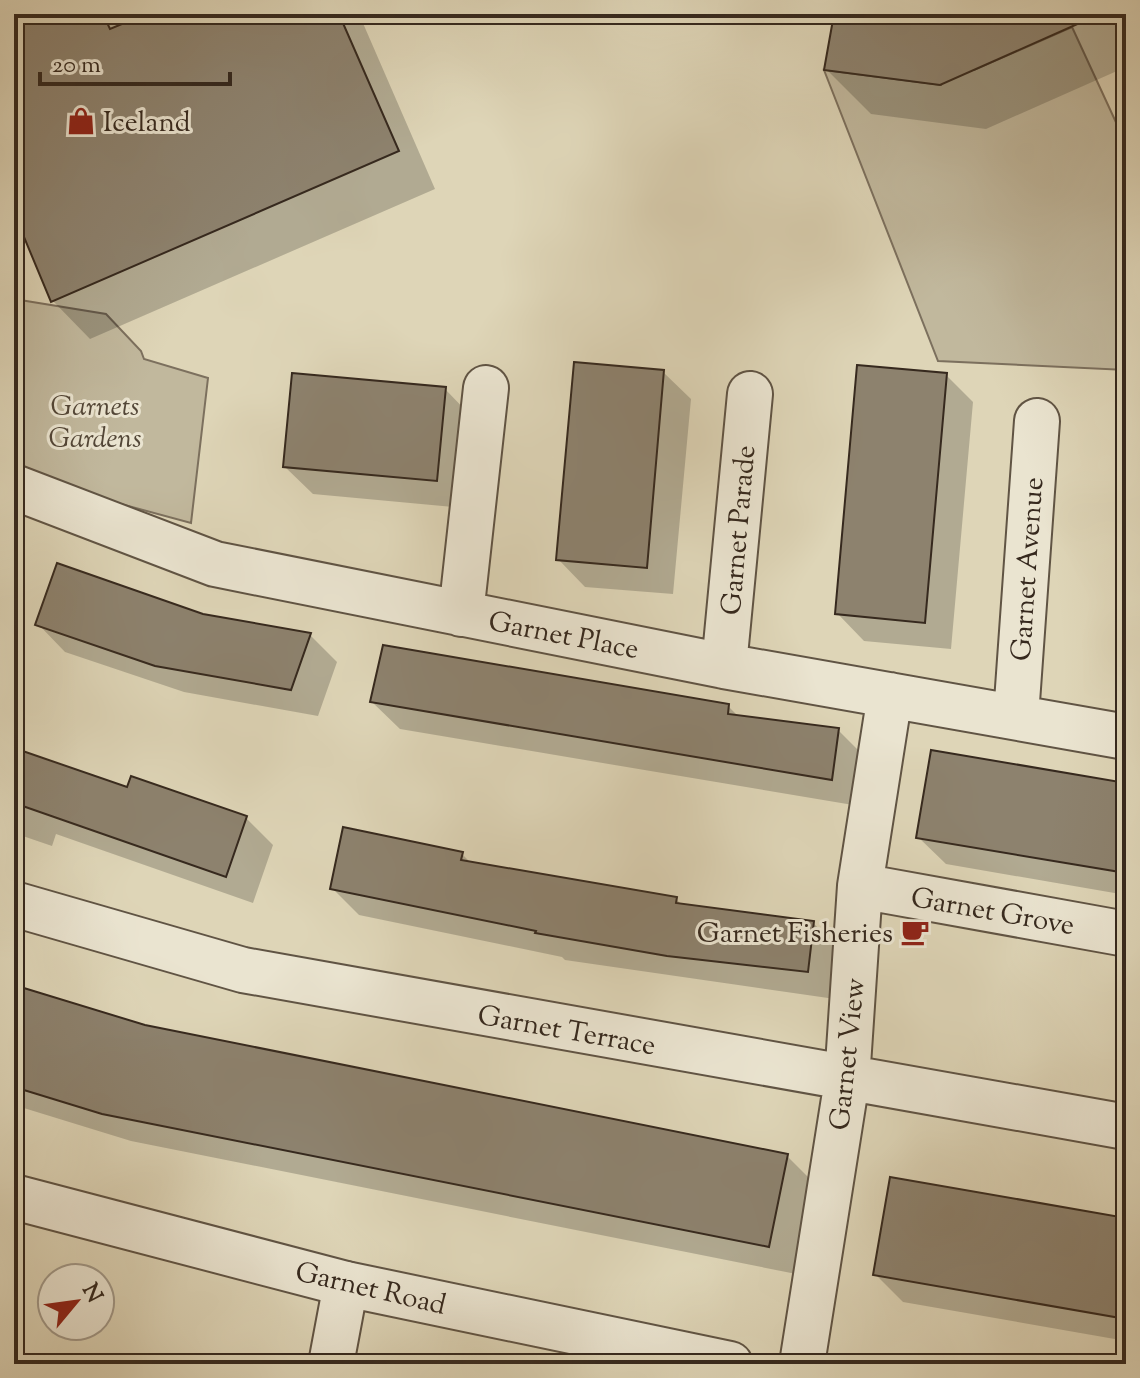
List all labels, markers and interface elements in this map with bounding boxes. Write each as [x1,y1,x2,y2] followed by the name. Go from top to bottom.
[40,36,230,86] scale bar
[52,49,101,83] text: 20 m
[103,104,191,144] place label: Iceland
[66,106,96,136] shop icon: Iceland
[48,388,142,460] park label: Garnets Gardens
[713,444,767,617] street label: Garnet Parade
[1003,476,1055,662] street label: Garnet Avenue
[485,603,642,671] street label: Garnet Place
[908,879,1077,947] street label: Garnet Grove
[697,915,893,955] place label: Garnet Fisheries
[900,917,930,947] cafe icon: Garnet Fisheries
[821,976,877,1132] street label: Garnet View
[474,997,659,1067] street label: Garnet Terrace
[291,1253,450,1327] street label: Garnet Road
[36,1262,116,1342] north arrow
[73,1278,109,1310] text: N

